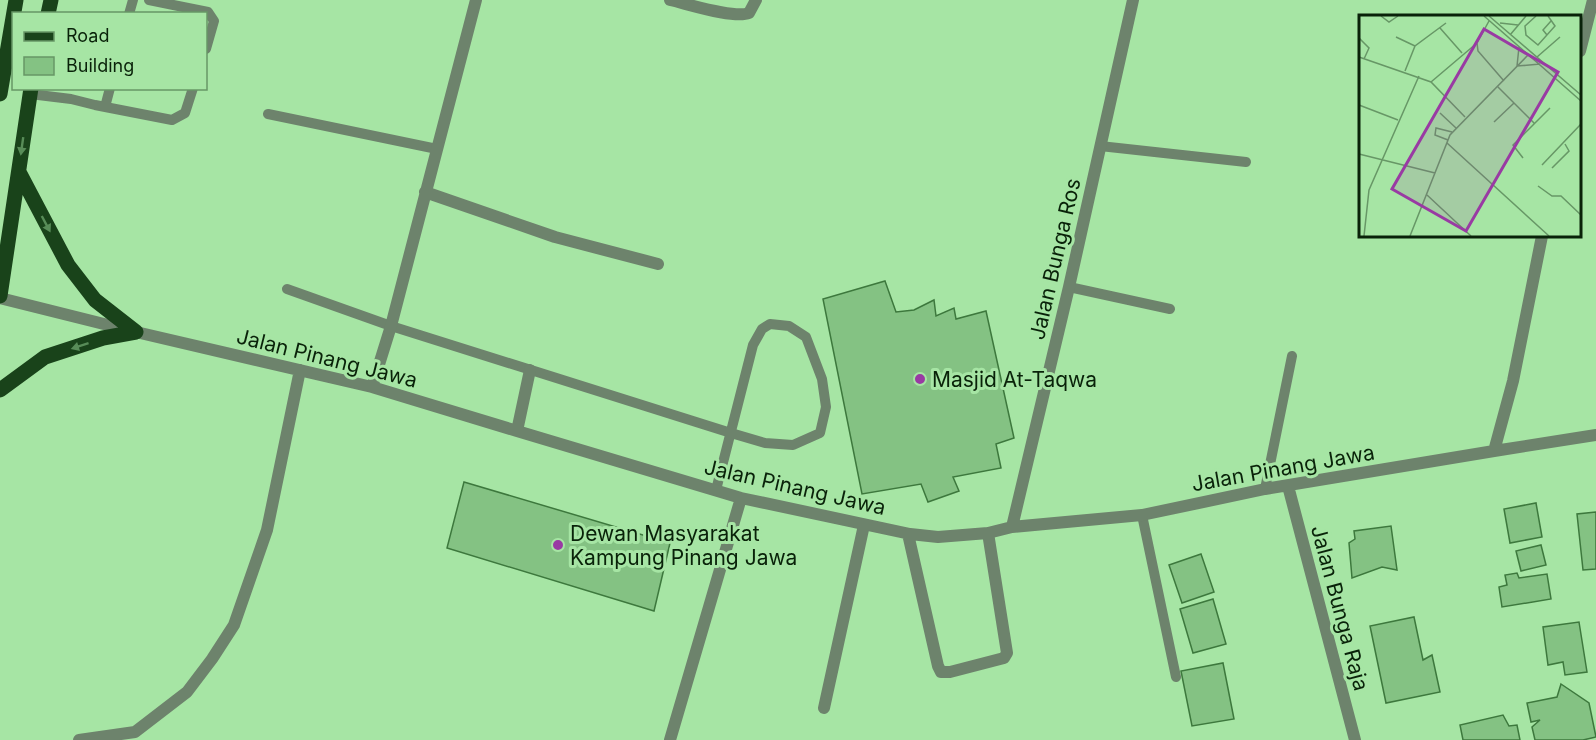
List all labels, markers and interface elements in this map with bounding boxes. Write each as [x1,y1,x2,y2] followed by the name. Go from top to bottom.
[12,12,207,90] legend
[1359,15,1581,237] inset map
[66,25,109,46] text: Road
[66,55,134,76] text: Building
[18,137,27,156] one-way arrow
[1024,176,1086,342] street label: Jalan Bunga Ros
[41,215,51,232] one-way arrow
[234,323,420,393] street label: Jalan Pinang Jawa
[71,342,89,351] one-way arrow
[932,367,1097,392] place label: Masjid At-Taqwa
[913,372,927,386] marker: Masjid At-Taqwa
[1189,440,1377,496] street label: Jalan Pinang Jawa
[702,454,888,520] street label: Jalan Pinang Jawa
[570,521,797,570] place label: Dewan Masyarakat Kampung Pinang Jawa
[1306,523,1374,693] street label: Jalan Bunga Raja
[551,538,565,552] marker: Dewan Masyarakat Kampung Pinang Jawa

